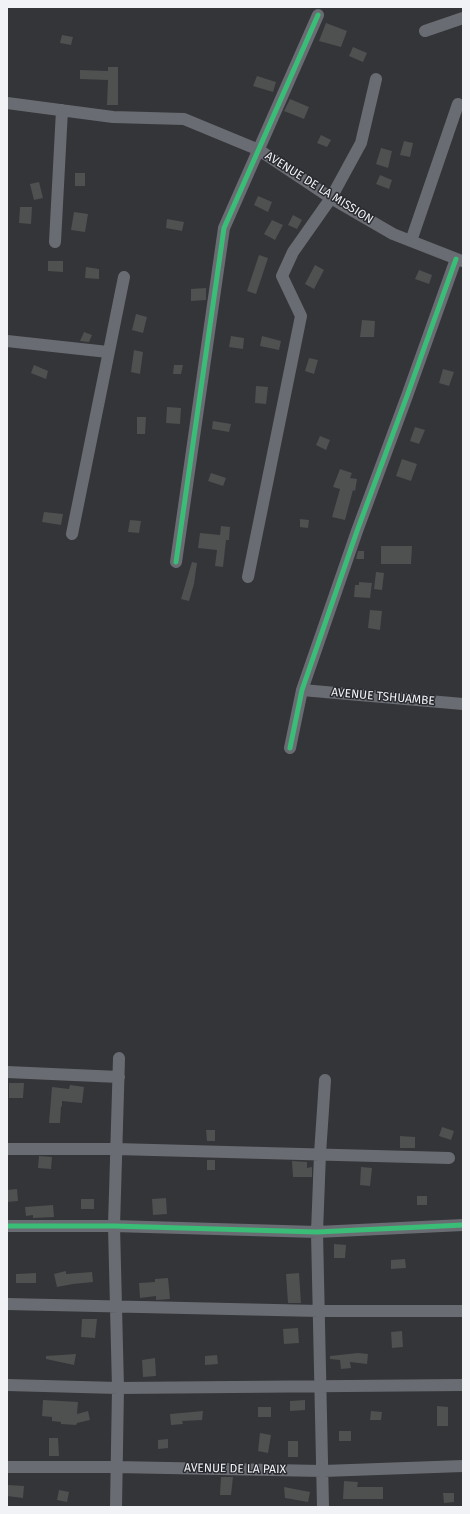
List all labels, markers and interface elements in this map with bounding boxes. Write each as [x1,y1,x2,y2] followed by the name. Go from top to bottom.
[262,149,376,227] street label: AVENUE DE LA MISSION
[331,685,435,709] street label: AVENUE TSHUAMBE
[184,1461,286,1477] street label: AVENUE DE LA PAIX

